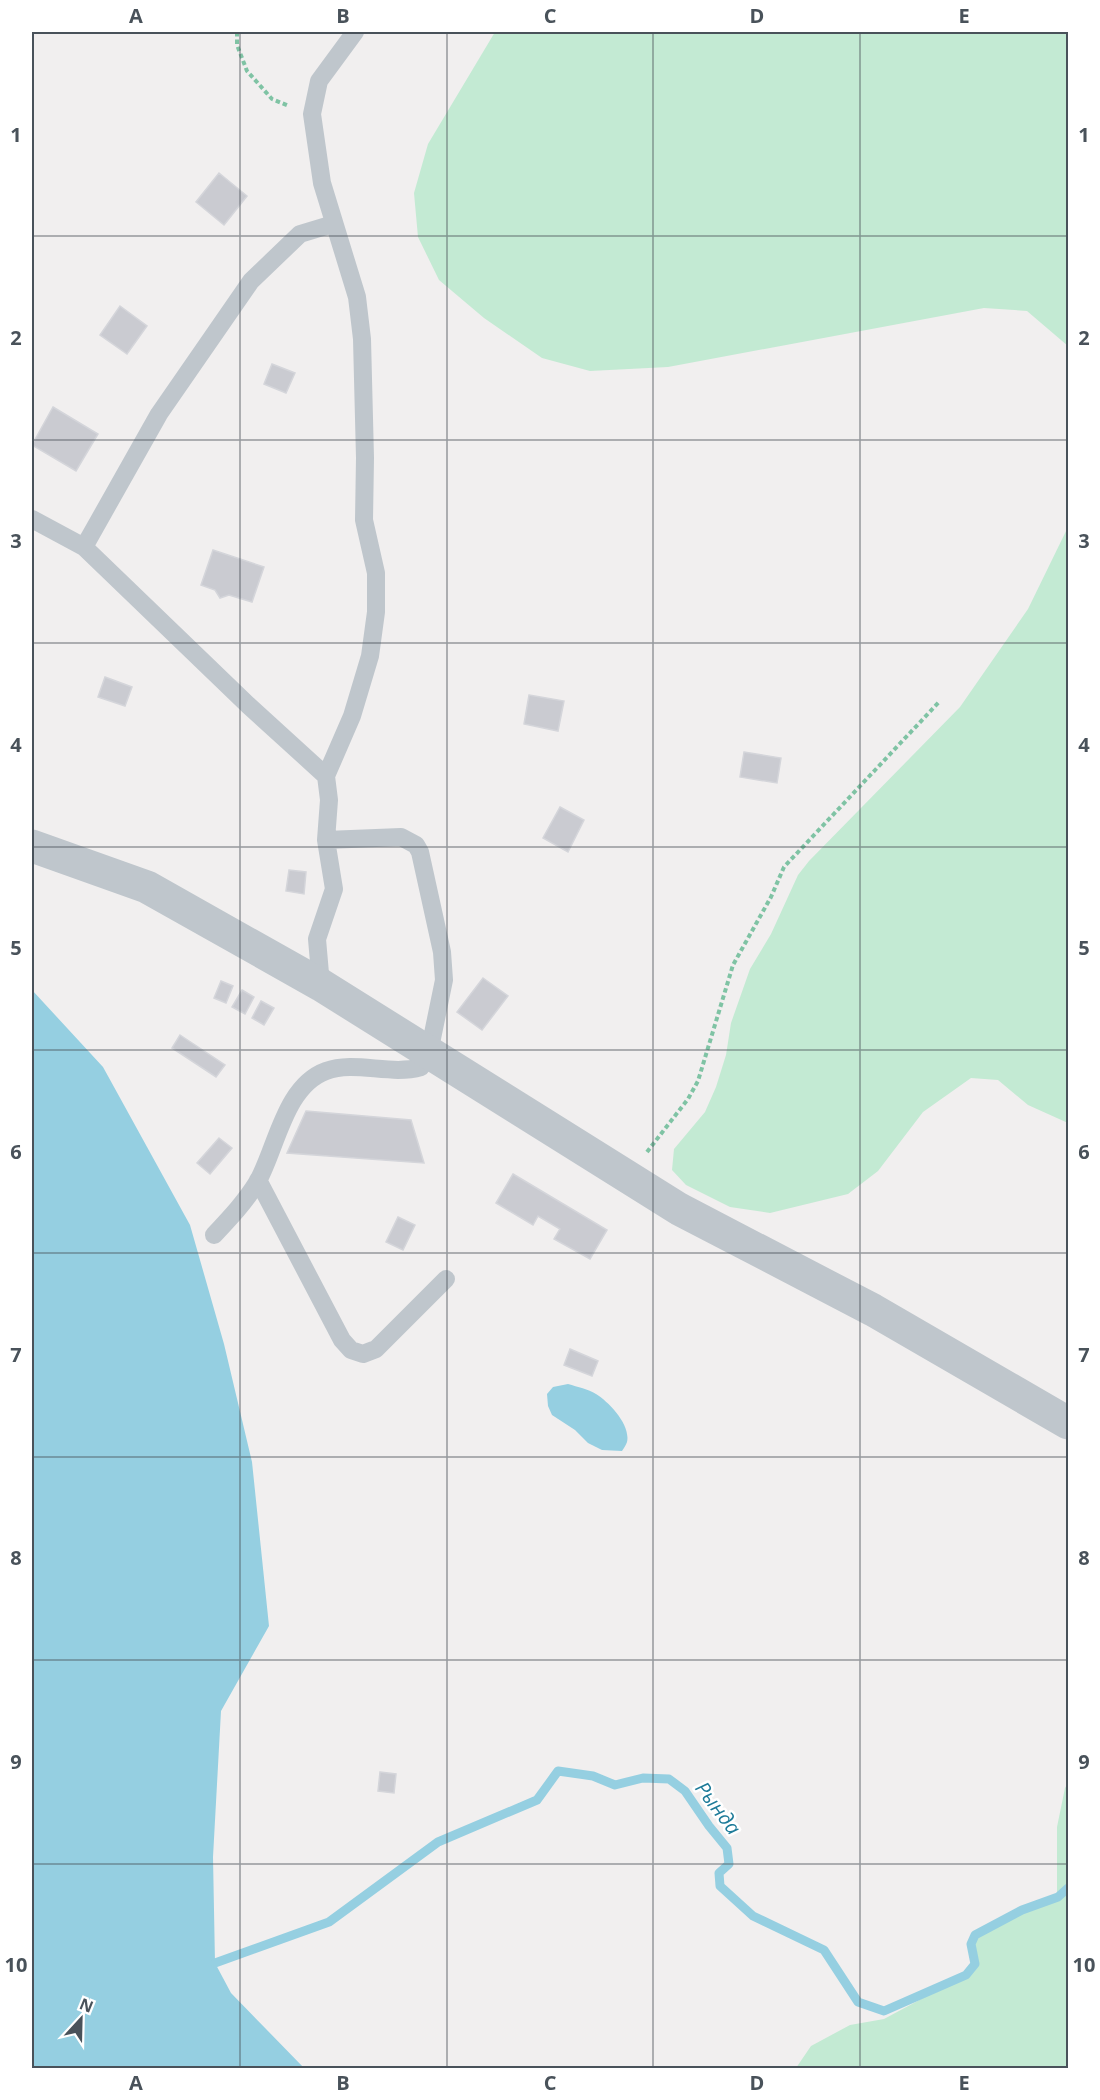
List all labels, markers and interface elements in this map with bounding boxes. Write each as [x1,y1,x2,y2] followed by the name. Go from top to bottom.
[129,2,143,29] text: A
[336,2,350,29] text: B
[544,2,557,29] text: C
[750,2,764,29] text: D
[958,2,970,29] text: E
[10,121,22,148] text: 1
[1078,121,1090,148] text: 1
[10,324,22,351] text: 2
[1078,324,1090,351] text: 2
[10,527,22,554] text: 3
[1078,527,1090,554] text: 3
[10,731,22,758] text: 4
[1078,731,1090,758] text: 4
[10,934,22,961] text: 5
[1078,934,1090,961] text: 5
[10,1138,22,1165] text: 6
[1078,1138,1090,1165] text: 6
[10,1341,22,1368] text: 7
[1078,1341,1090,1368] text: 7
[10,1544,22,1571] text: 8
[1078,1544,1090,1571] text: 8
[10,1748,22,1775] text: 9
[1078,1748,1090,1775] text: 9
[689,1776,747,1840] water label: Рында
[5,1951,27,1978] text: 10
[1073,1951,1095,1978] text: 10
[51,1989,111,2049] north arrow
[76,1992,97,2018] text: N
[129,2069,143,2096] text: A
[336,2069,350,2096] text: B
[544,2069,557,2096] text: C
[750,2069,764,2096] text: D
[958,2069,970,2096] text: E

